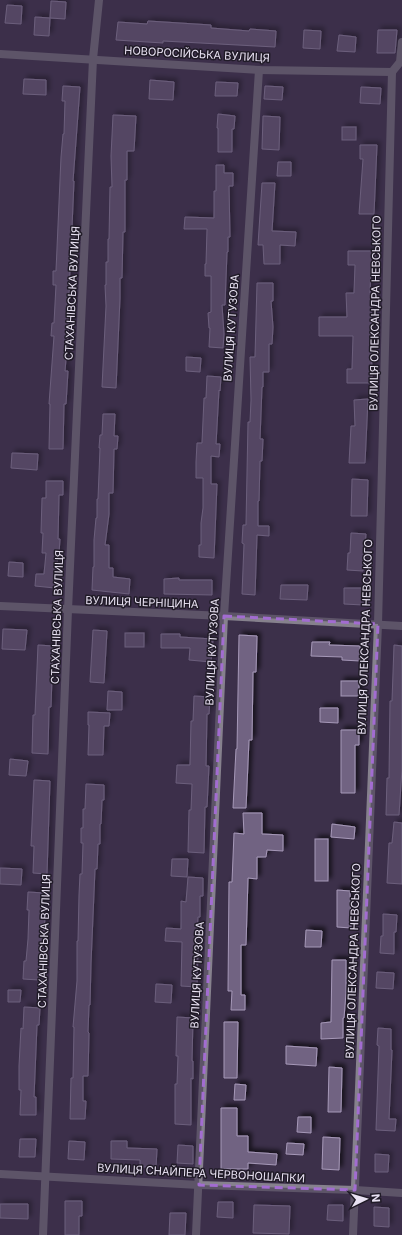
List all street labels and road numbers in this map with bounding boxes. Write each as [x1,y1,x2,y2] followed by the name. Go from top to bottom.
[124,43,270,65] street label: НОВОРОСІЙСЬКА ВУЛИЦЯ
[366,215,384,411] street label: ВУЛИЦЯ ОЛЕКСАНДРА НЕВСЬКОГО
[62,226,82,360] street label: СТАХАНІВСЬКА ВУЛИЦЯ
[220,274,242,382] street label: ВУЛИЦЯ КУТУЗОВА
[355,539,375,735] street label: ВУЛИЦЯ ОЛЕКСАНДРА НЕВСЬКОГО
[48,550,66,684] street label: СТАХАНІВСЬКА ВУЛИЦЯ
[85,593,199,611] street label: ВУЛИЦЯ ЧЕРНІЦИНА
[202,598,222,706] street label: ВУЛИЦЯ КУТУЗОВА
[343,863,363,1059] street label: ВУЛИЦЯ ОЛЕКСАНДРА НЕВСЬКОГО
[35,874,53,1008] street label: СТАХАНІВСЬКА ВУЛИЦЯ
[187,921,207,1029] street label: ВУЛИЦЯ КУТУЗОВА
[97,1161,305,1185] street label: ВУЛИЦЯ СНАЙПЕРА ЧЕРВОНОШАПКИ

